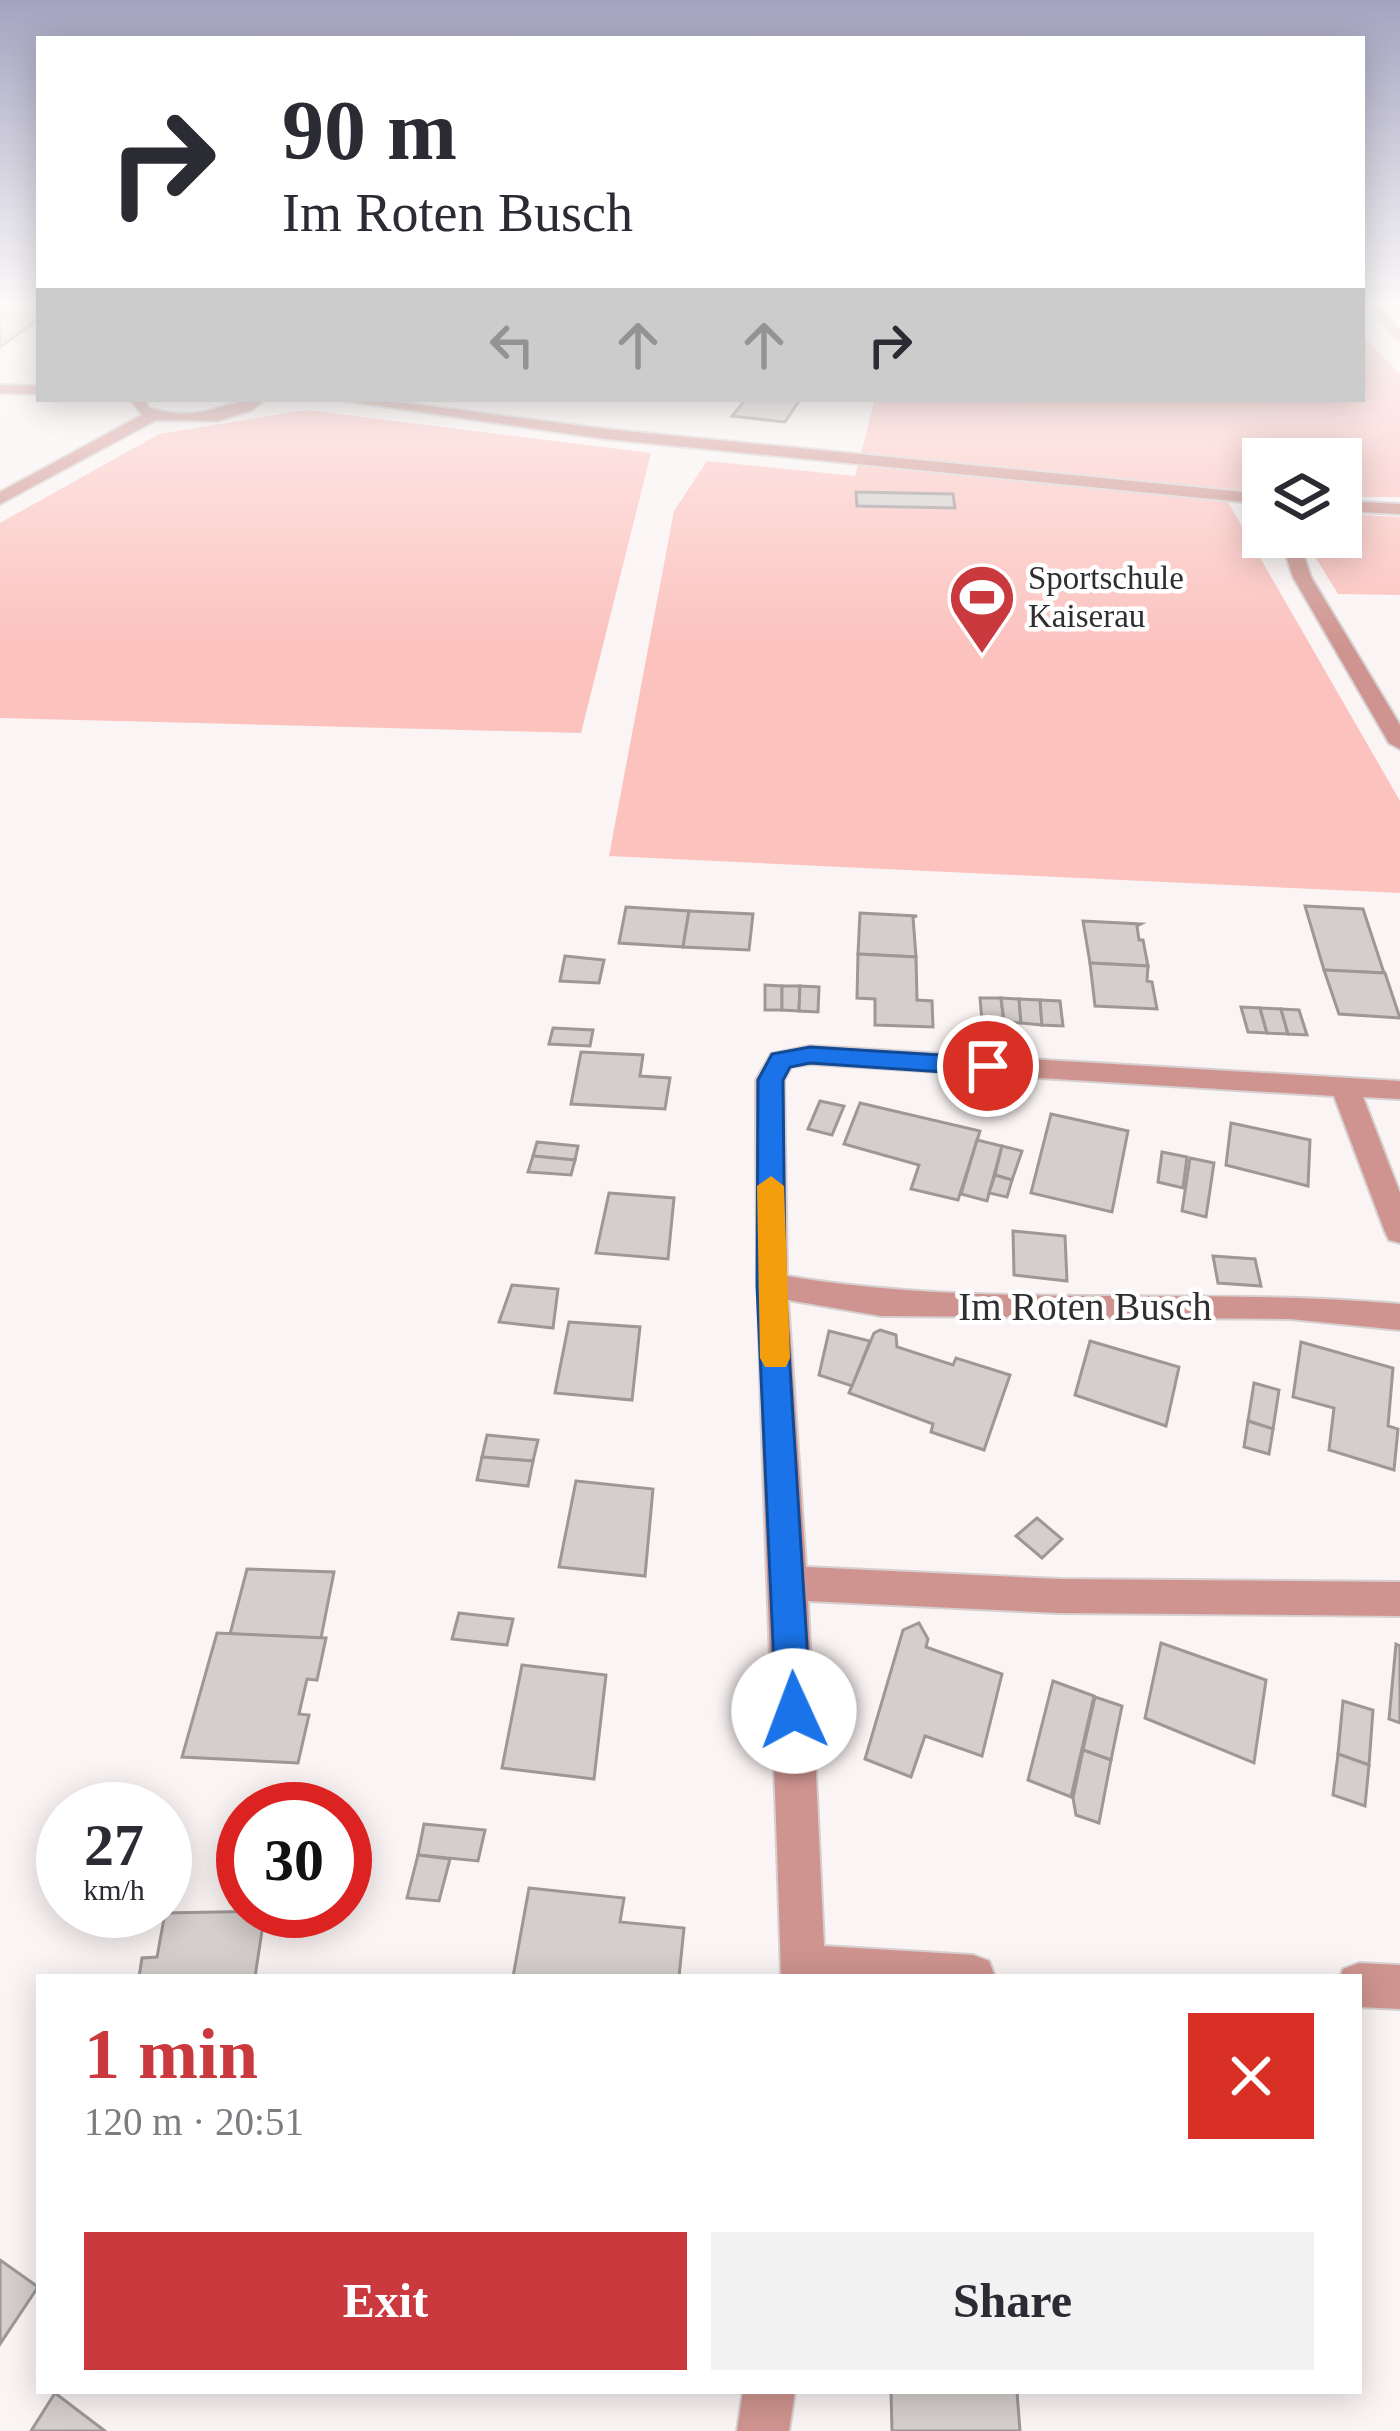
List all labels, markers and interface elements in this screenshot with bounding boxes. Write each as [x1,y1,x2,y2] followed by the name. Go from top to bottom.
[84,84,240,240] icon: right
[282,84,457,177] text: 90 m
[282,183,633,243] text: Im Roten Busch
[479,312,545,378] icon: left
[605,312,671,378] icon: ahead
[731,312,797,378] icon: ahead
[857,312,923,378] icon: right
[1242,438,1362,558] map controls
[1242,438,1362,558] button: layers
[1028,560,1184,634] place label: Sportschule Kaiserau
[947,562,1017,656] sports icon: Sportschule Kaiserau
[937,1015,1039,1117] pin
[955,1033,1021,1099] icon: arrive
[958,1285,1212,1328] street label: Im Roten Busch
[731,1648,857,1774] position arrow
[216,1782,372,1938] speed limit sign: 30
[84,1812,144,1878] text: 27
[83,1873,145,1906] text: km/h
[1188,2013,1314,2139] button: close
[84,2014,258,2094] text: 1 min
[84,2100,304,2143] text: 120 m · 20:51
[84,2232,687,2370] button: Exit
[711,2232,1314,2370] button: Share

